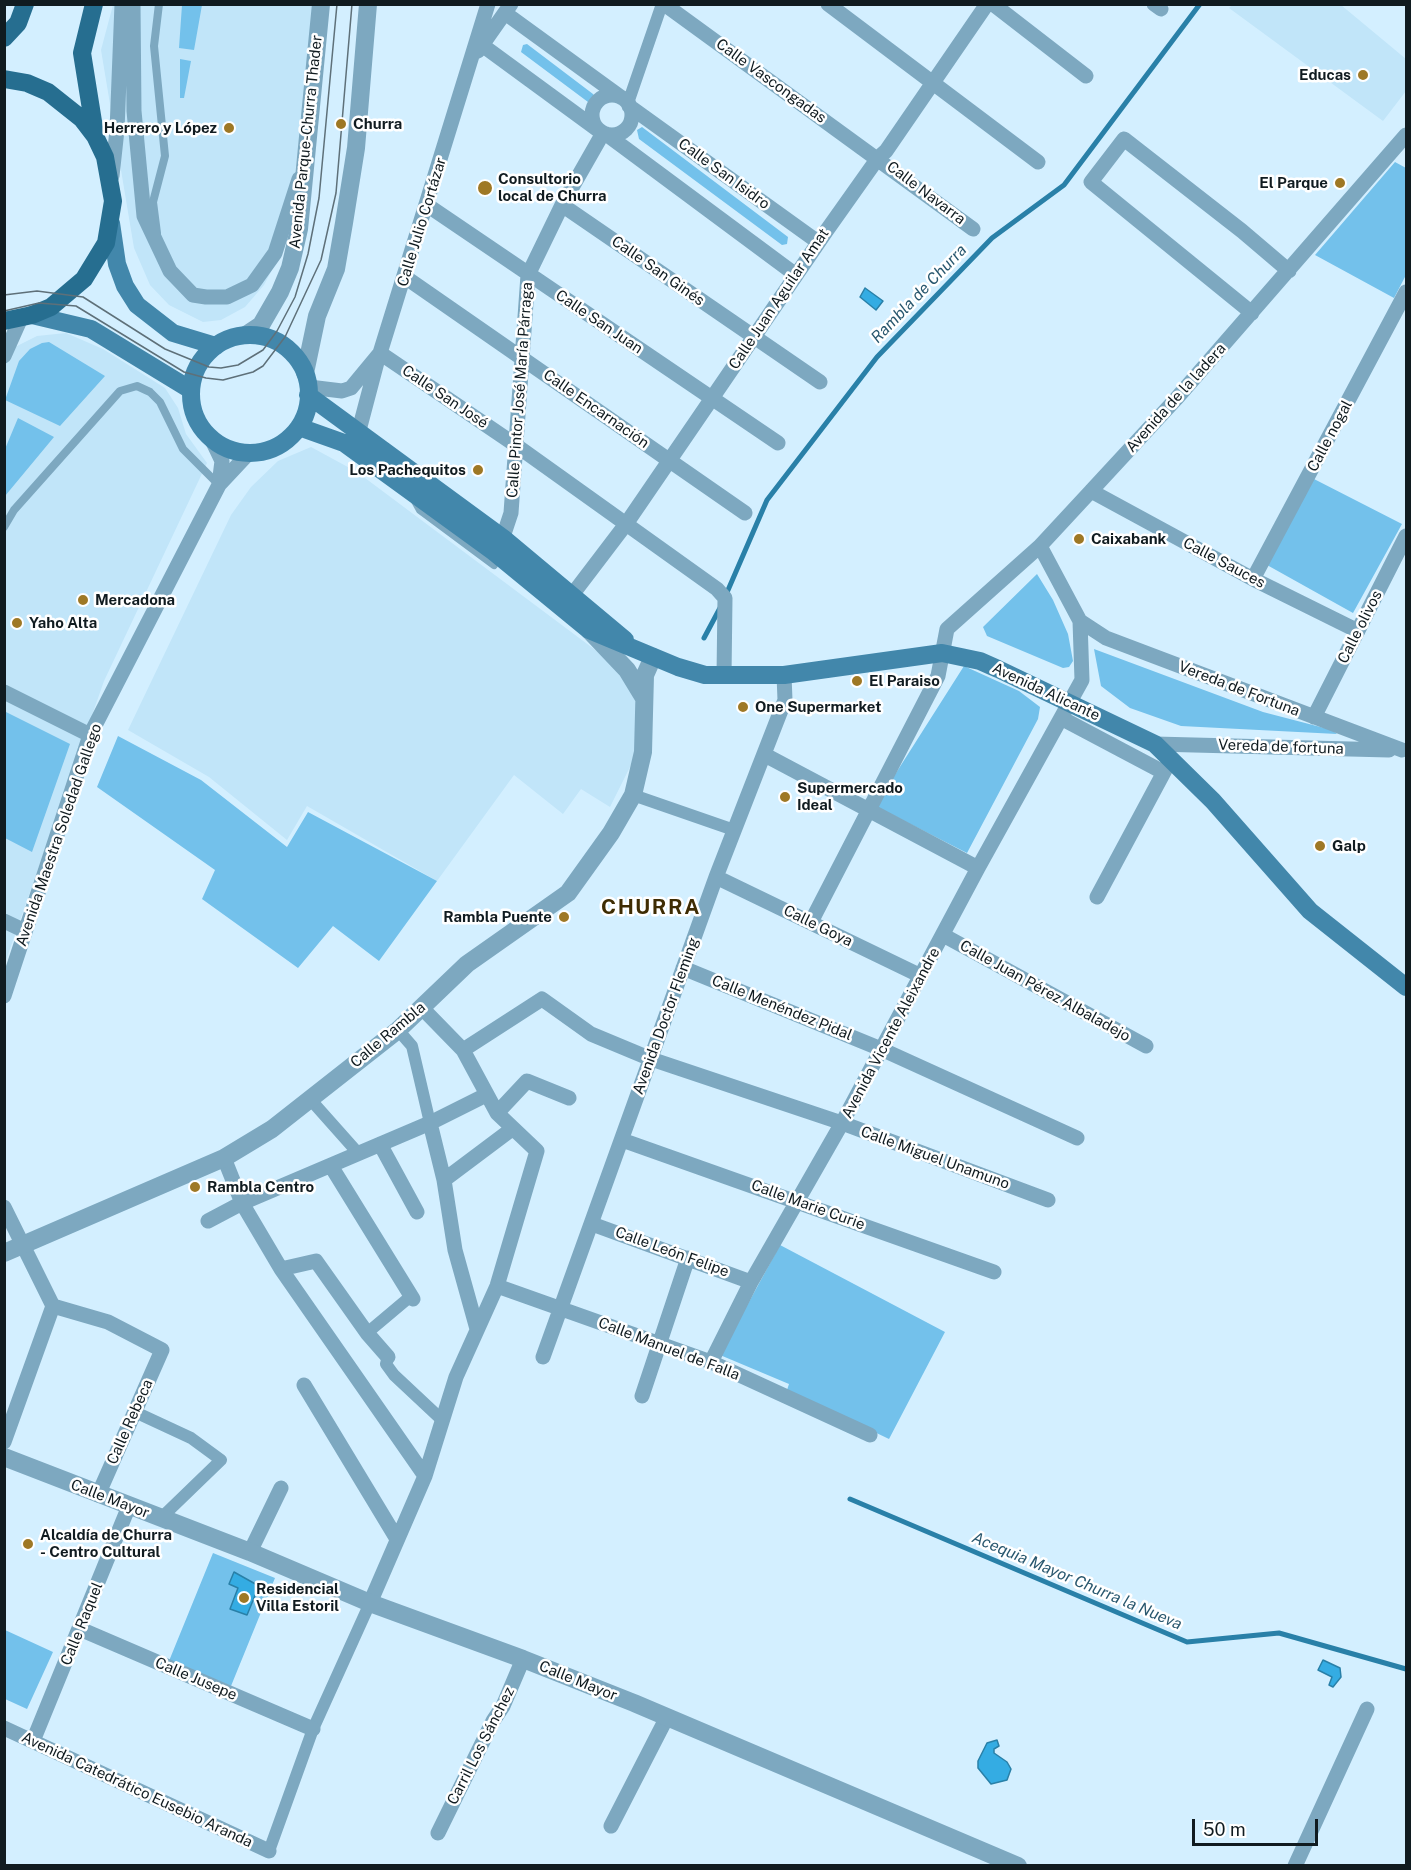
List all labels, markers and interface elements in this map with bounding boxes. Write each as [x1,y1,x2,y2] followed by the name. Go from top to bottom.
[286,34,326,250] street label: Avenida Parque-Churra Thader
[712,35,830,127] street label: Calle Vascongadas
[1299,66,1351,84] place label: Educas
[1356,68,1370,82] marker: Educas
[353,115,402,133] place label: Churra
[334,117,348,131] marker: Churra
[104,119,217,137] place label: Herrero y López
[222,121,236,135] marker: Herrero y López
[675,135,773,213] street label: Calle San Isidro
[394,155,450,289] street label: Calle Julio Cortázar
[883,158,969,228] street label: Calle Navarra
[498,170,607,205] place label: Consultorio local de Churra
[1259,174,1328,192] place label: El Parque
[1333,176,1347,190] marker: El Parque
[476,179,494,197] marker: Consultorio local de Churra
[725,225,833,373] street label: Calle Juan Aguilar Amat
[608,232,708,310] street label: Calle San Ginés
[867,241,971,347] water label: Rambla de Churra
[503,281,537,499] street label: Calle Pintor José María Párraga
[552,286,646,358] street label: Calle San Juan
[1122,340,1230,456] street label: Avenida de la ladera
[398,362,492,432] street label: Calle San José
[540,366,652,452] street label: Calle Encarnación
[1304,397,1356,475] street label: Calle nogal
[349,461,466,479] place label: Los Pachequitos
[471,463,485,477] marker: Los Pachequitos
[1091,530,1166,548] place label: Caixabank
[1072,532,1086,546] marker: Caixabank
[1180,534,1268,592] street label: Calle Sauces
[1334,588,1386,666] street label: Calle olivos
[95,591,175,609] place label: Mercadona
[76,593,90,607] marker: Mercadona
[29,614,97,632] place label: Yaho Alta
[10,616,24,630] marker: Yaho Alta
[1176,658,1302,720] street label: Vereda de Fortuna
[989,659,1103,725] street label: Avenida Alicante
[869,672,940,690] place label: El Paraiso
[850,674,864,688] marker: El Paraiso
[755,698,881,716] place label: One Supermarket
[736,700,750,714] marker: One Supermarket
[12,721,106,949] street label: Avenida Maestra Soledad Gallego
[1218,736,1344,758] street label: Vereda de fortuna
[797,779,903,814] place label: Supermercado Ideal
[778,790,792,804] marker: Supermercado Ideal
[1332,837,1366,855] place label: Galp
[1313,839,1327,853] marker: Galp
[601,895,701,921] district label: CHURRA
[781,902,855,950] street label: Calle Goya
[443,908,552,926] place label: Rambla Puente
[557,910,571,924] marker: Rambla Puente
[629,935,703,1097] street label: Avenida Doctor Fleming
[957,937,1133,1045] street label: Calle Juan Pérez Albaladejo
[838,945,944,1121] street label: Avenida Vicente Aleixandre
[709,972,855,1044] street label: Calle Menéndez Pidal
[347,998,429,1072] street label: Calle Rambla
[858,1123,1012,1193] street label: Calle Miguel Unamuno
[749,1176,867,1234] street label: Calle Marie Curie
[207,1178,314,1196] place label: Rambla Centro
[188,1180,202,1194] marker: Rambla Centro
[613,1223,731,1281] street label: Calle León Felipe
[596,1314,742,1384] street label: Calle Manuel de Falla
[103,1377,157,1467] street label: Calle Rebeca
[68,1476,152,1522] street label: Calle Mayor
[40,1526,172,1561] place label: Alcaldía de Churra - Centro Cultural
[969,1528,1185,1634] water label: Acequia Mayor Churra la Nueva
[21,1537,35,1551] marker: Alcaldía de Churra - Centro Cultural
[57,1580,107,1668] street label: Calle Raquel
[256,1580,339,1615] place label: Residencial Villa Estoril
[237,1591,251,1605] marker: Residencial Villa Estoril
[152,1654,240,1704] street label: Calle Jusepe
[536,1657,620,1705] street label: Calle Mayor
[444,1684,518,1808] street label: Carril Los Sánchez
[19,1728,255,1852] street label: Avenida Catedrático Eusebio Aranda
[1195,1807,1321,1845] scale bar
[1203,1819,1246,1840] text: 50 m

